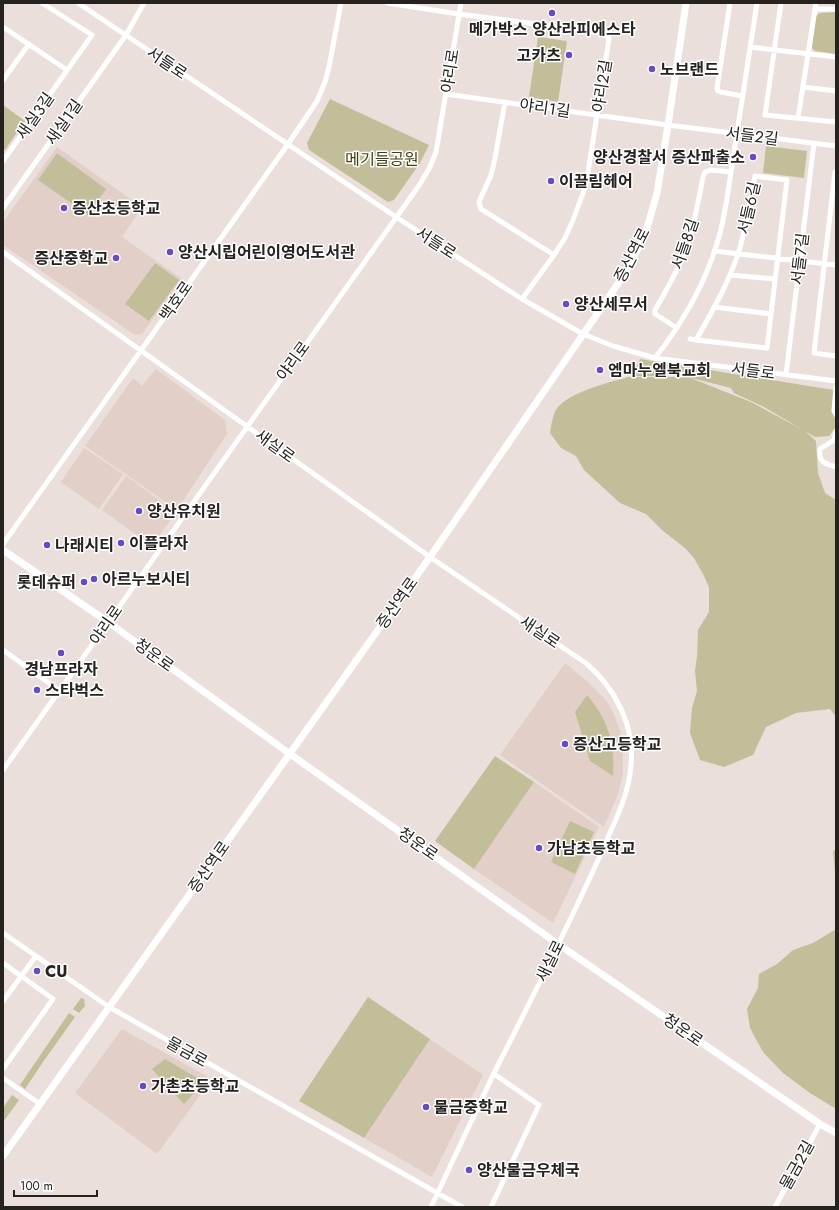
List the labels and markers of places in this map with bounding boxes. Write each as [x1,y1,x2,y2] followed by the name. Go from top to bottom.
[547,8,557,18] marker: 메가박스 양산라피에스타
[469,18,636,41] place label: 메가박스 양산라피에스타
[517,44,561,67] place label: 고카츠
[564,50,574,60] marker: 고카츠
[660,58,719,81] place label: 노브랜드
[647,64,657,74] marker: 노브랜드
[593,146,745,169] place label: 양산경찰서 증산파출소
[748,152,758,162] marker: 양산경찰서 증산파출소
[559,170,633,193] place label: 이끌림헤어
[546,176,556,186] marker: 이끌림헤어
[72,197,161,220] place label: 증산초등학교
[59,203,69,213] marker: 증산초등학교
[178,241,355,264] place label: 양산시립어린이영어도서관
[34,247,108,270] place label: 증산중학교
[165,247,175,257] marker: 양산시립어린이영어도서관
[111,253,121,263] marker: 증산중학교
[574,293,648,316] place label: 양산세무서
[561,299,571,309] marker: 양산세무서
[608,359,711,382] place label: 엠마누엘북교회
[595,365,605,375] marker: 엠마누엘북교회
[147,500,221,523] place label: 양산유치원
[134,506,144,516] marker: 양산유치원
[129,532,188,555] place label: 이플라자
[55,534,114,557] place label: 나래시티
[116,538,126,548] marker: 이플라자
[42,540,52,550] marker: 나래시티
[102,568,190,591] place label: 아르누보시티
[17,571,76,594] place label: 롯데슈퍼
[89,574,99,584] marker: 아르누보시티
[79,577,89,587] marker: 롯데슈퍼
[56,648,66,658] marker: 경남프라자
[24,658,98,681] place label: 경남프라자
[45,679,104,702] place label: 스타벅스
[32,685,42,695] marker: 스타벅스
[573,733,662,756] place label: 증산고등학교
[560,739,570,749] marker: 증산고등학교
[547,837,636,860] place label: 가남초등학교
[534,843,544,853] marker: 가남초등학교
[45,960,67,983] place label: CU
[32,966,42,976] marker: CU
[151,1075,240,1098] place label: 가촌초등학교
[138,1081,148,1091] marker: 가촌초등학교
[434,1096,508,1119] place label: 물금중학교
[421,1102,431,1112] marker: 물금중학교
[477,1159,580,1182] place label: 양산물금우체국
[464,1165,474,1175] marker: 양산물금우체국

